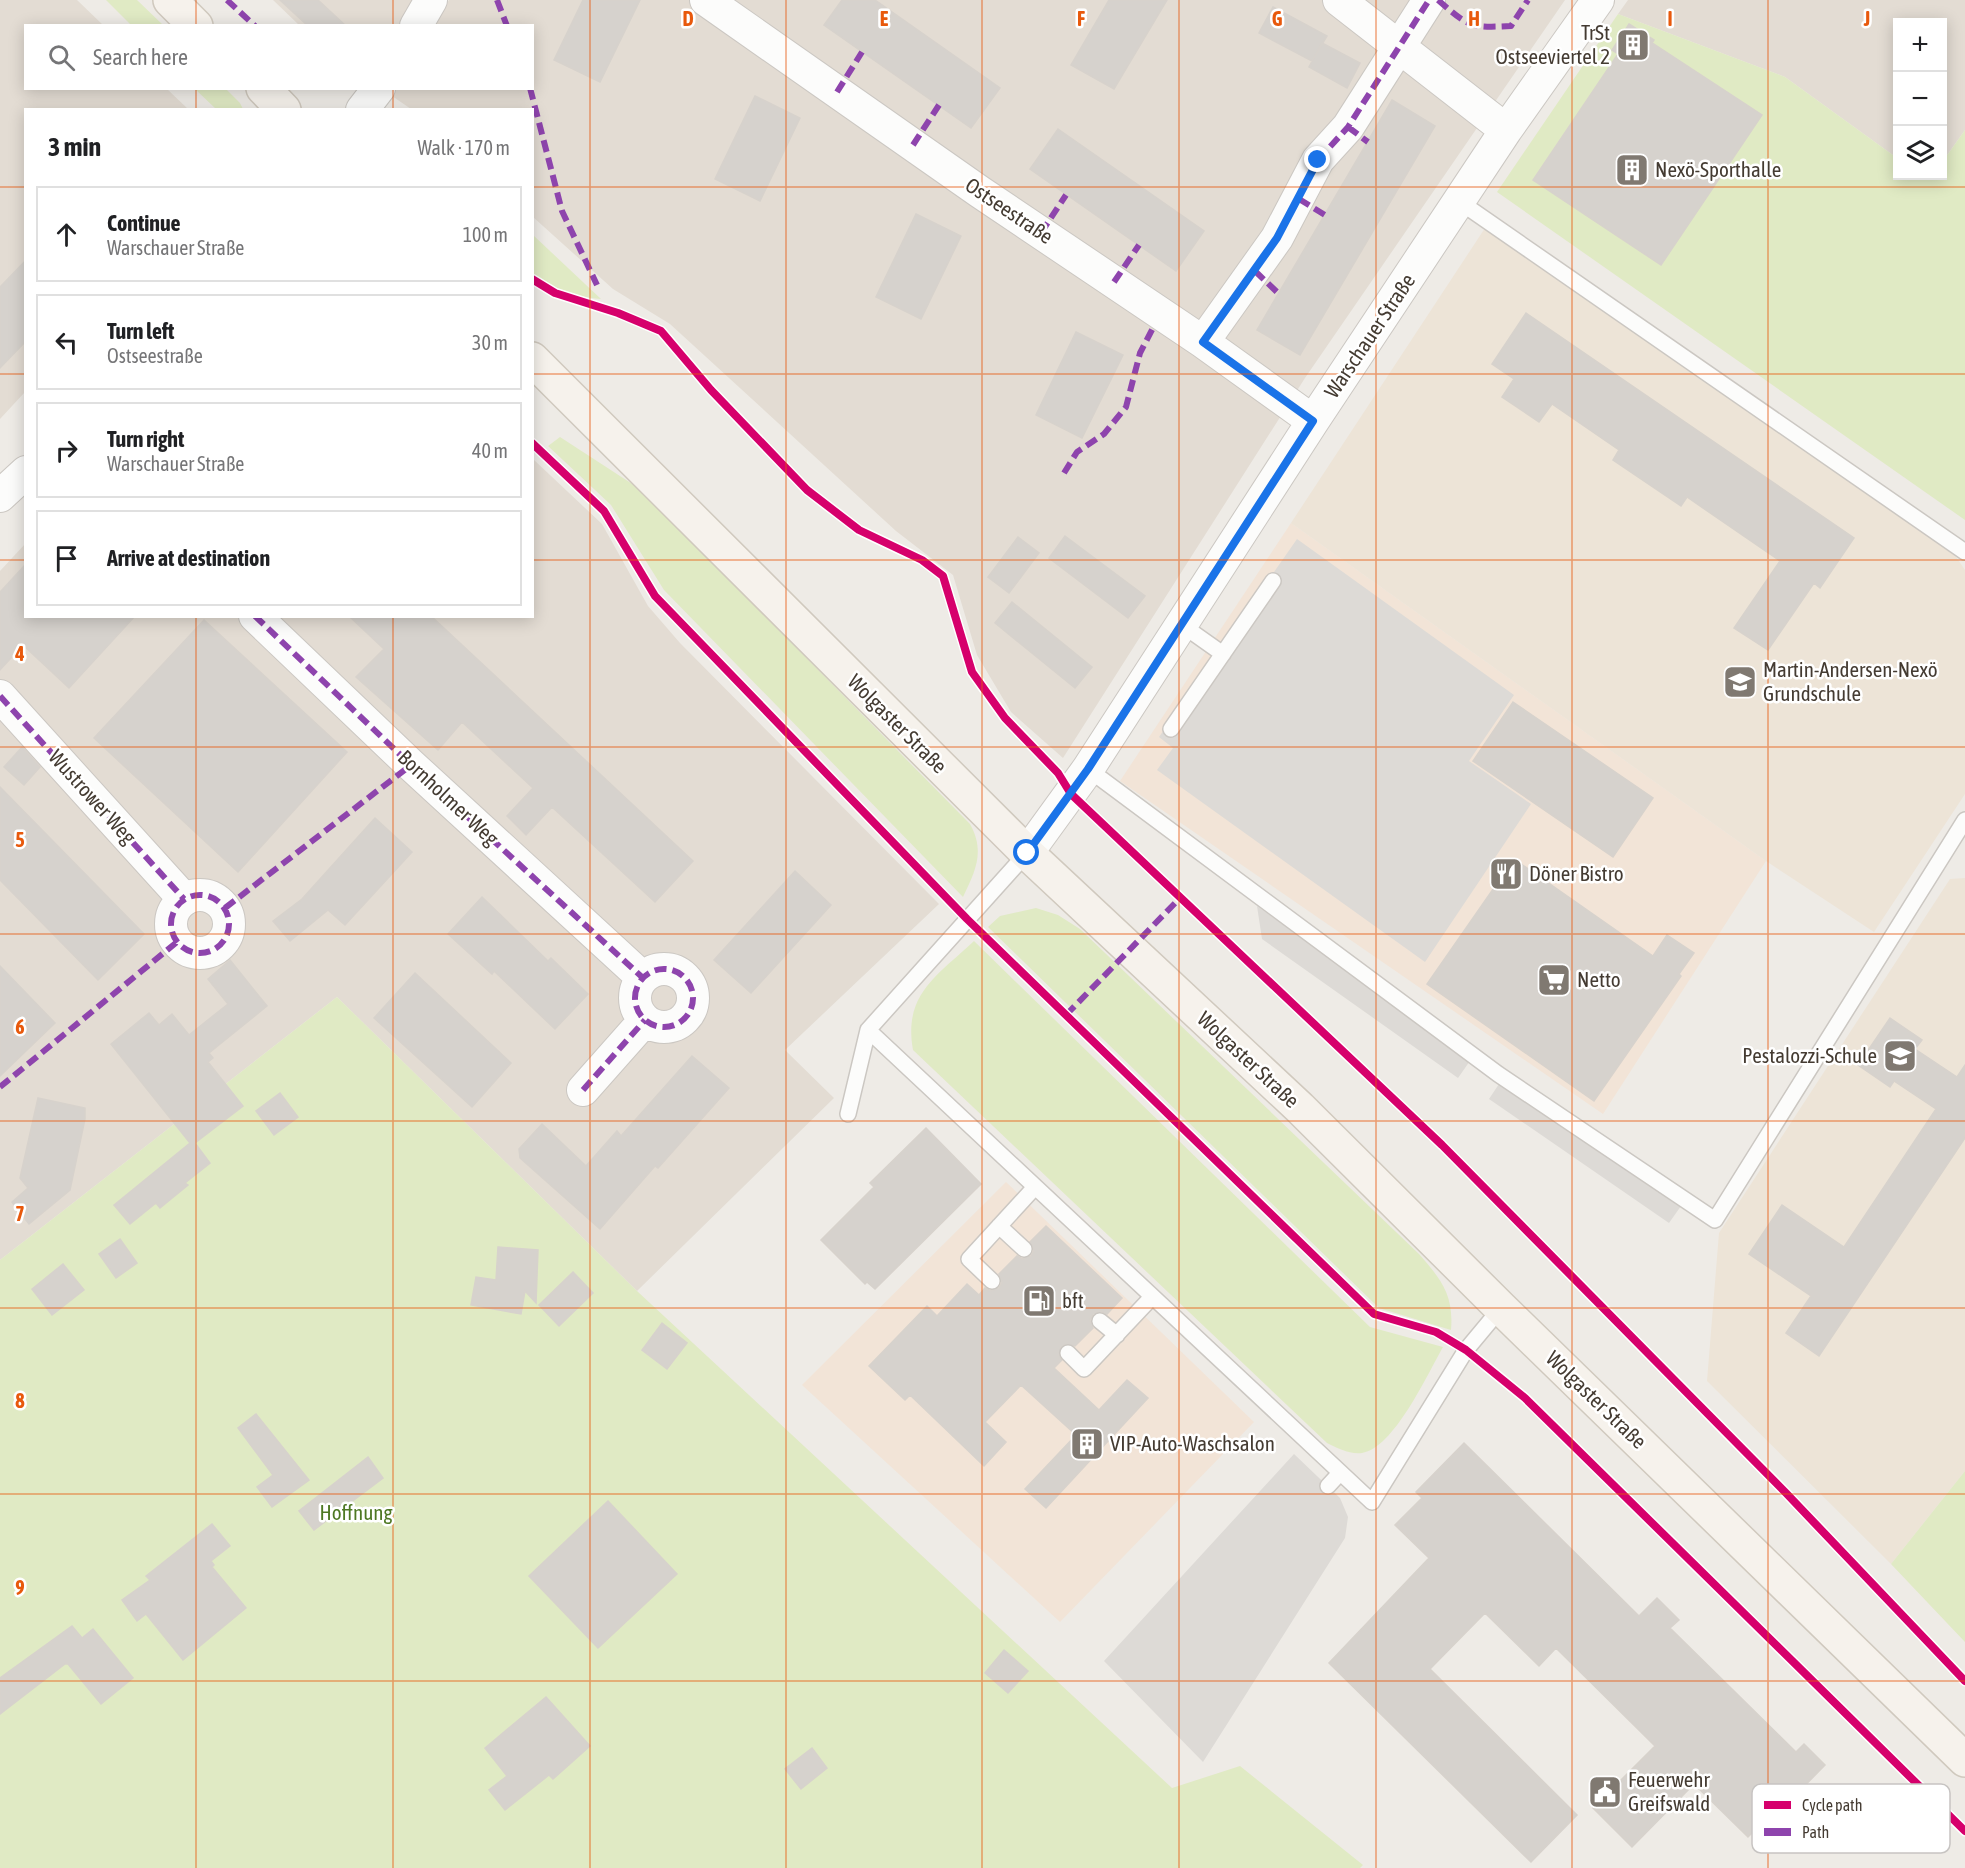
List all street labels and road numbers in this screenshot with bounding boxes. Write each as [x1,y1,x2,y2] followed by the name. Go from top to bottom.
[961,172,1058,248] street label: Ostseestraße
[1319,269,1419,402] street label: Warschauer Straße
[843,669,952,778] street label: Wolgaster Straße
[44,744,141,848] street label: Wustrower Weg
[393,745,504,850] street label: Bornholmer Weg
[1193,1006,1304,1112] street label: Wolgaster Straße
[1542,1346,1652,1453] street label: Wolgaster Straße

